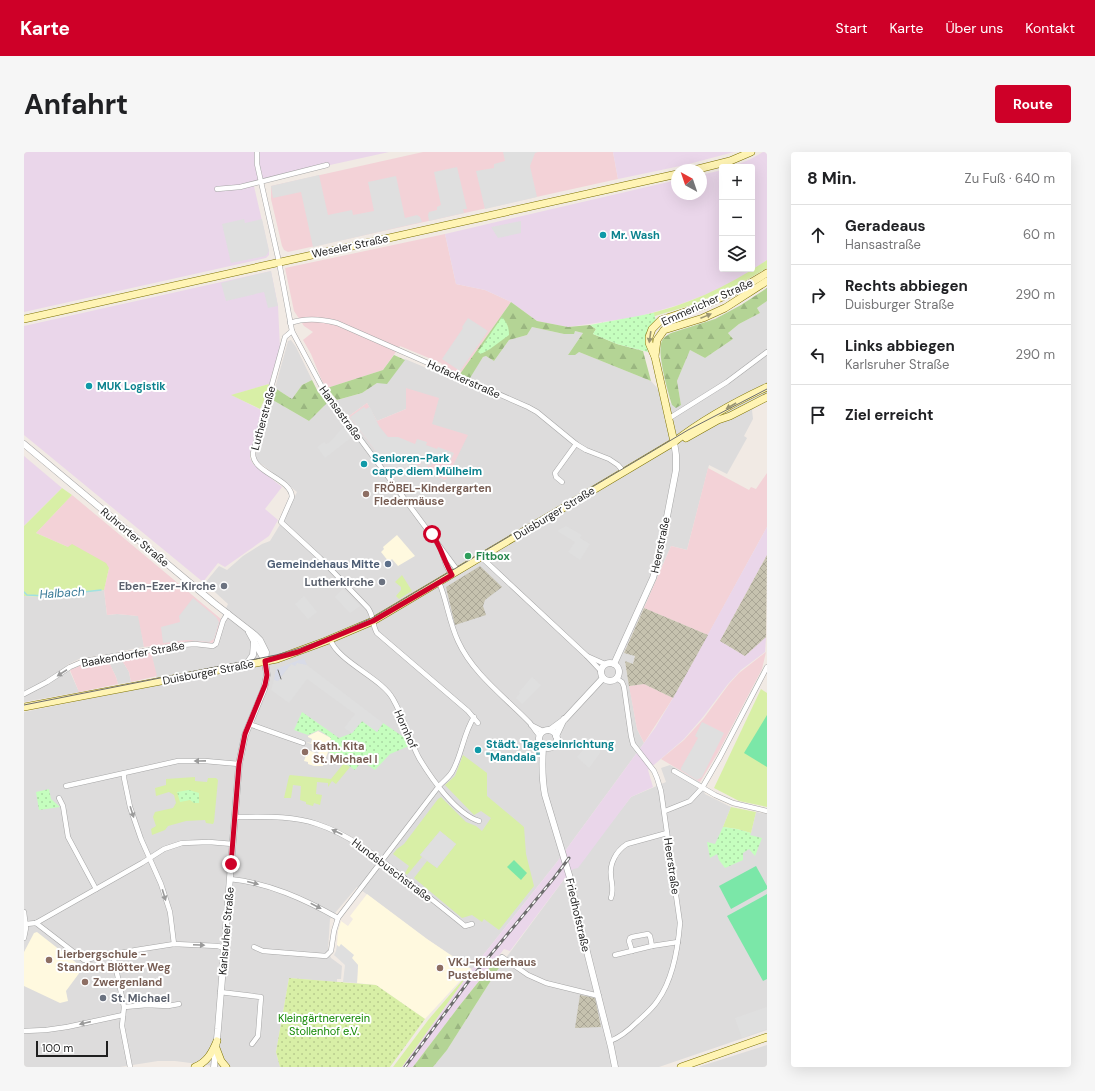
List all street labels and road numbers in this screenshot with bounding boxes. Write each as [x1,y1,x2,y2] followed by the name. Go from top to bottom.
[310,231,390,261] street label: Weseler Straße
[659,276,755,328] street label: Emmericher Straße
[425,357,503,401] street label: Hofackerstraße
[316,383,366,443] street label: Hansastraße
[248,384,278,452] street label: Lutherstraße
[511,483,597,543] street label: Duisburger Straße
[98,504,172,570] street label: Ruhrorter Straße
[647,516,673,574] street label: Heerstraße
[80,638,186,670] street label: Baakendorfer Straße
[161,656,255,688] street label: Duisburger Straße
[391,707,421,751] street label: Hornhof
[349,835,435,905] street label: Hundsbuschstraße
[661,837,683,895] street label: Heerstraße
[563,877,593,953] street label: Friedhofstraße
[215,886,237,976] street label: Karlsruher Straße

